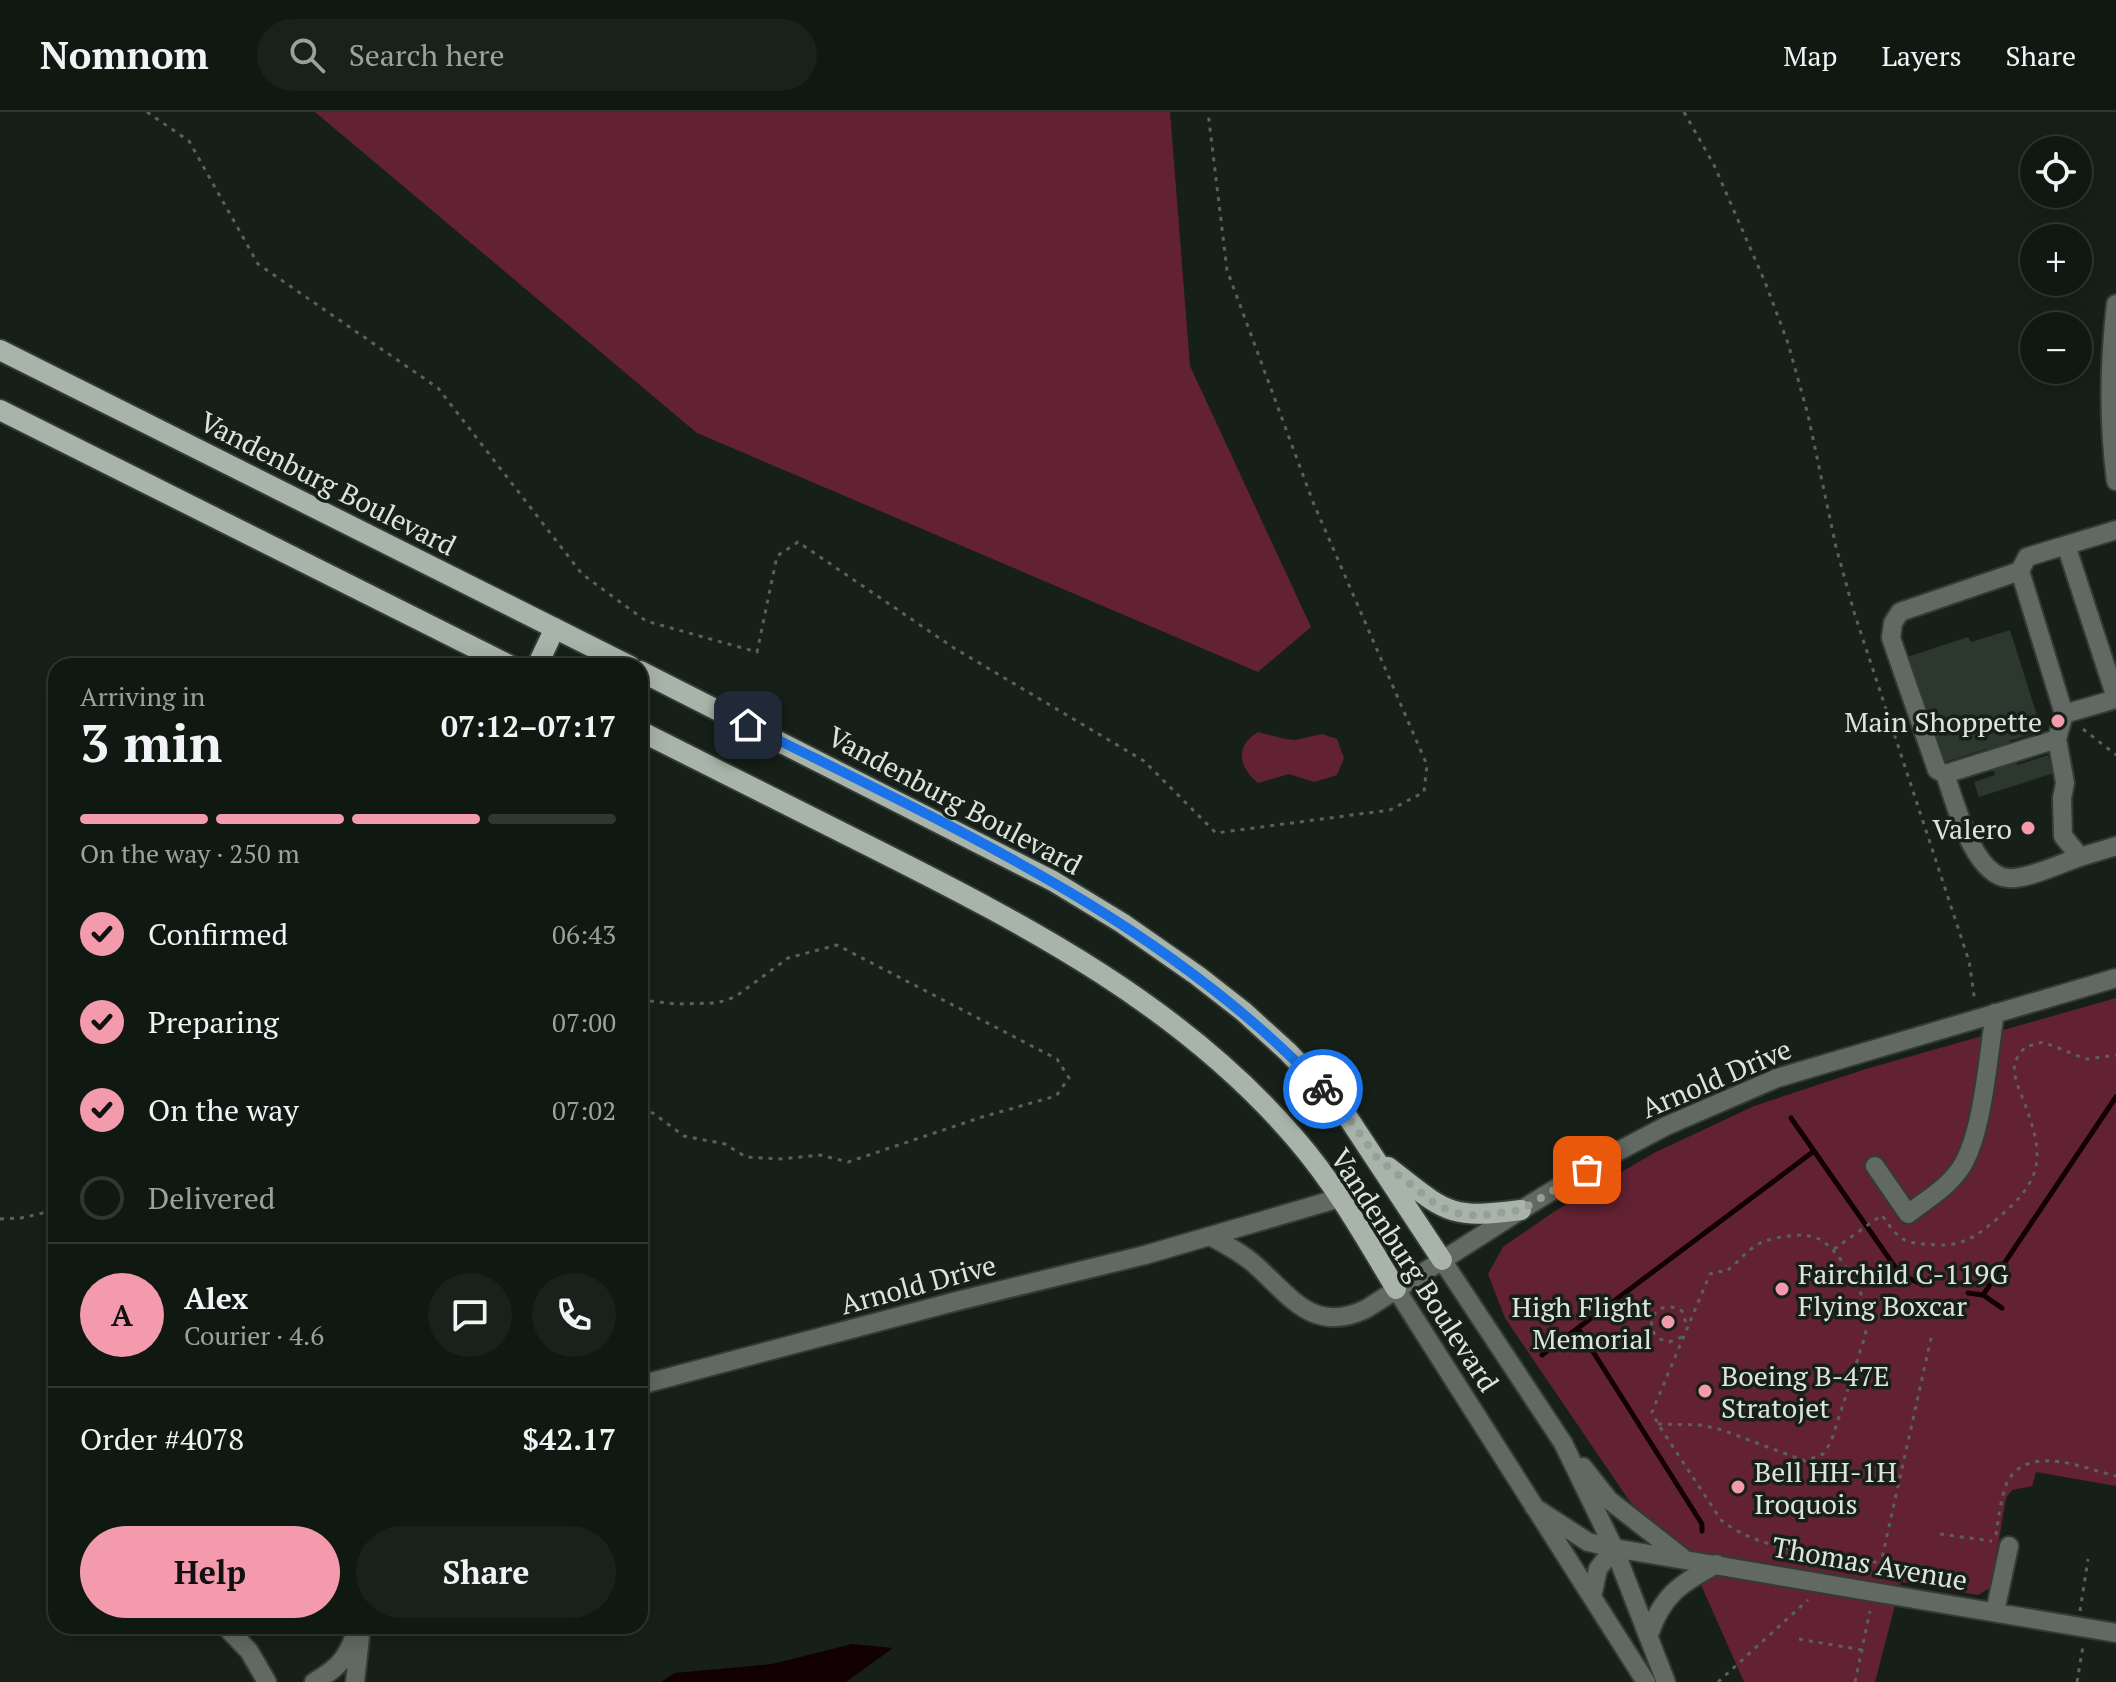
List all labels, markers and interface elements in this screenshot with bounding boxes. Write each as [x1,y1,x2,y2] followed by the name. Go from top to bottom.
[257,19,817,91] search box
[40,30,209,80] text: Nomnom
[285,33,329,77] icon: search
[349,35,505,75] text: Search here
[1783,37,1837,74] text: Map
[1881,37,1962,74] text: Layers
[2006,37,2076,74] text: Share
[2020,136,2092,384] map controls
[2020,136,2092,208] button: locate
[2020,224,2092,296] button: +
[2020,312,2092,384] button: −
[194,402,462,564] street label: Vandenburg Boulevard
[80,679,205,713] text: Arriving in
[714,691,782,759] pin
[726,703,770,747] icon: home
[1844,703,2042,740] place label: Main Shoppette
[441,706,616,746] text: 07:12–07:17
[80,708,222,777] text: 3 min
[2049,712,2067,730] marker: Main Shoppette
[821,717,1089,883] street label: Vandenburg Boulevard
[1932,810,2012,847] place label: Valero
[2019,819,2037,837] marker: Valero
[80,836,300,870] text: On the way · 250 m
[80,912,124,956] icon: check
[148,914,288,954] text: Confirmed
[552,917,616,951] text: 06:43
[80,1000,124,1044] icon: check
[148,1002,279,1042] text: Preparing
[552,1005,616,1039] text: 07:00
[1635,1030,1797,1126] street label: Arnold Drive
[1283,1049,1363,1129] courier
[1301,1067,1345,1111] icon: bike
[80,1088,124,1132] icon: check
[148,1090,299,1130] text: On the way
[552,1093,616,1127] text: 07:02
[1553,1136,1621,1204] pin
[1322,1141,1508,1399] street label: Vandenburg Boulevard
[1565,1148,1609,1192] icon: bag
[148,1178,275,1218] text: Delivered
[836,1245,1000,1323] street label: Arnold Drive
[1798,1255,2009,1324] place label: Fairchild C-119G Flying Boxcar
[428,1273,512,1357] button: chat
[532,1273,616,1357] button: phone
[184,1278,248,1318] text: Alex
[1773,1280,1791,1298] marker: Fairchild C-119G Flying Boxcar
[1512,1288,1653,1357] place label: High Flight Memorial
[111,1295,133,1335] text: A
[1659,1313,1677,1331] marker: High Flight Memorial
[184,1318,324,1352] text: Courier · 4.6
[1721,1357,1890,1426] place label: Boeing B-47E Stratojet
[1696,1382,1714,1400] marker: Boeing B-47E Stratojet
[80,1419,244,1459] text: Order #4078
[522,1419,616,1459] text: $42.17
[1754,1453,1897,1522] place label: Bell HH-1H Iroquois
[1729,1478,1747,1496] marker: Bell HH-1H Iroquois
[80,1526,340,1618] button: Help
[356,1526,616,1618] button: Share
[1769,1528,1971,1598] street label: Thomas Avenue

